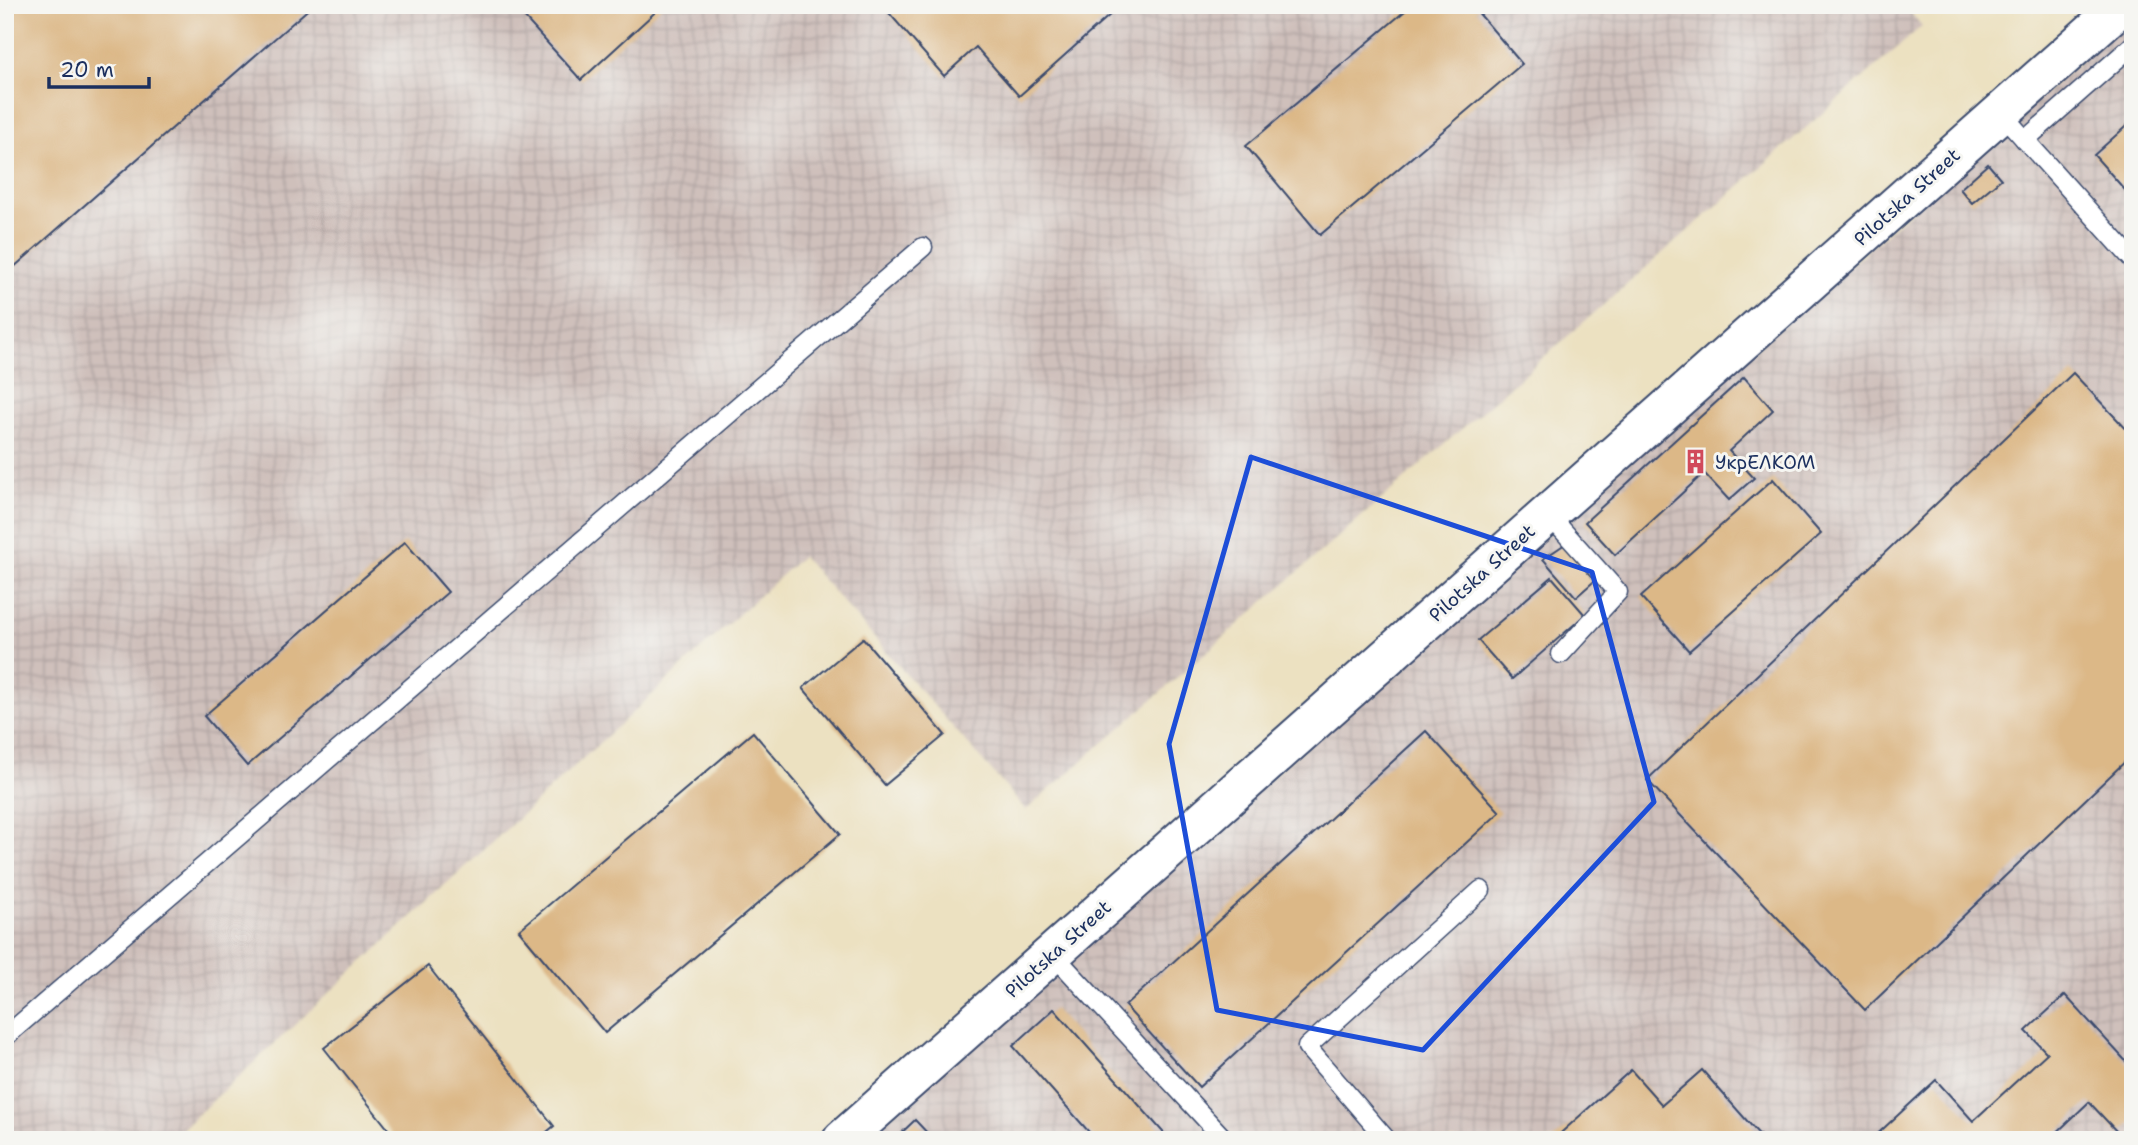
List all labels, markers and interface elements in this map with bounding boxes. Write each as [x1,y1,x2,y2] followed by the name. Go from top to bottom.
[49,46,149,90] scale bar
[60,56,114,84] text: 20 m
[1849,143,1965,251] street label: Pilotska Street
[1681,448,1709,476] building icon: УкрЕЛКОМ
[1715,450,1815,475] place label: УкрЕЛКОМ
[1424,519,1540,627] street label: Pilotska Street
[1000,895,1116,1003] street label: Pilotska Street

